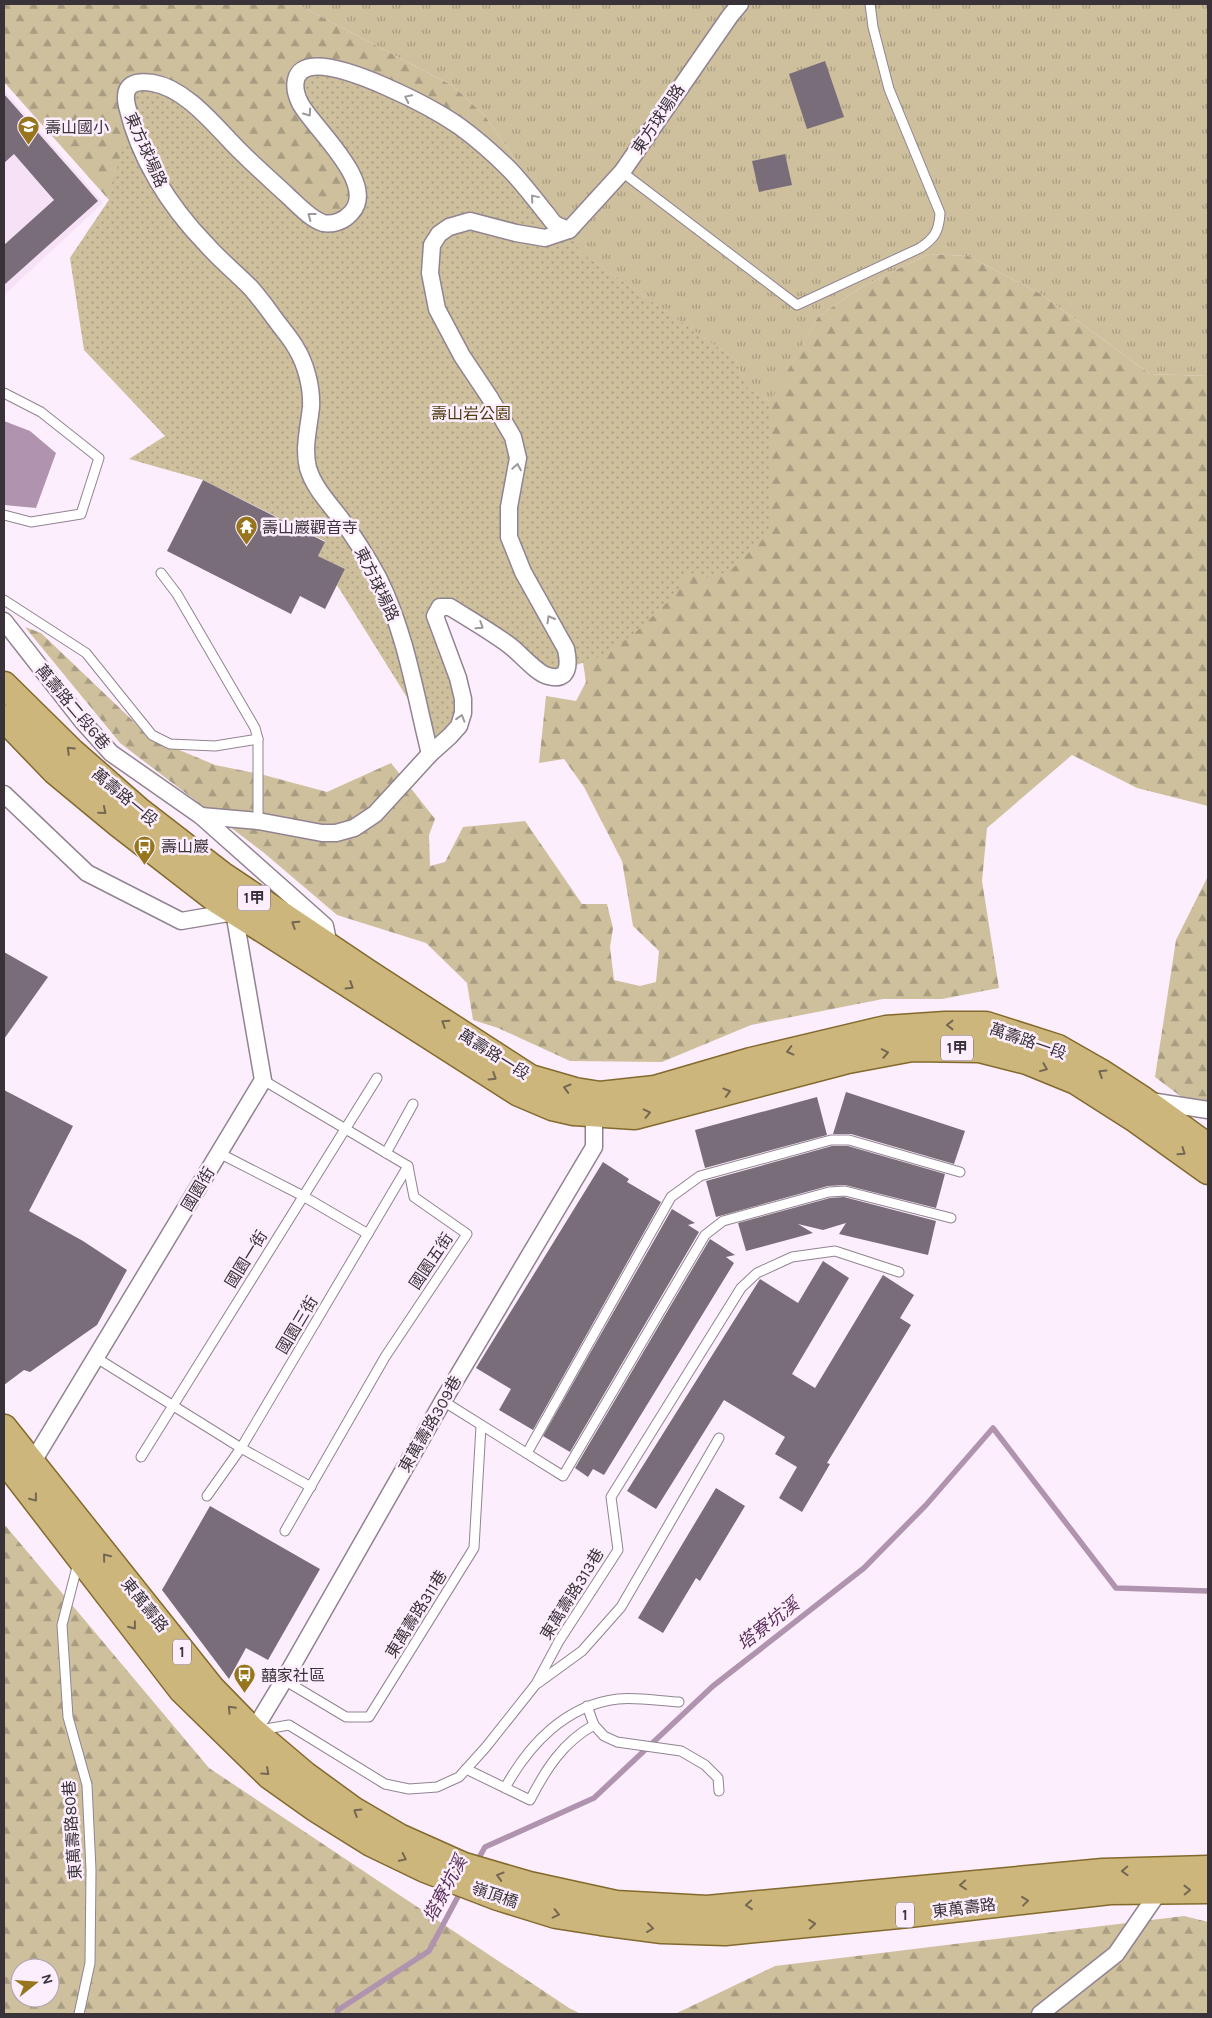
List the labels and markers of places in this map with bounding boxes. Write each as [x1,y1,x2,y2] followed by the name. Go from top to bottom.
[17,115,41,146] school or university icon: 壽山國小
[45,118,109,137] place label: 壽山國小
[234,515,258,546] temple icon: 壽山巖觀音寺
[262,518,358,537] place label: 壽山巖觀音寺
[133,834,157,865] bus stop icon: 壽山巖
[161,837,209,856] place label: 壽山巖
[233,1663,257,1694] bus stop icon: 囍家社區
[261,1666,325,1685] place label: 囍家社區

